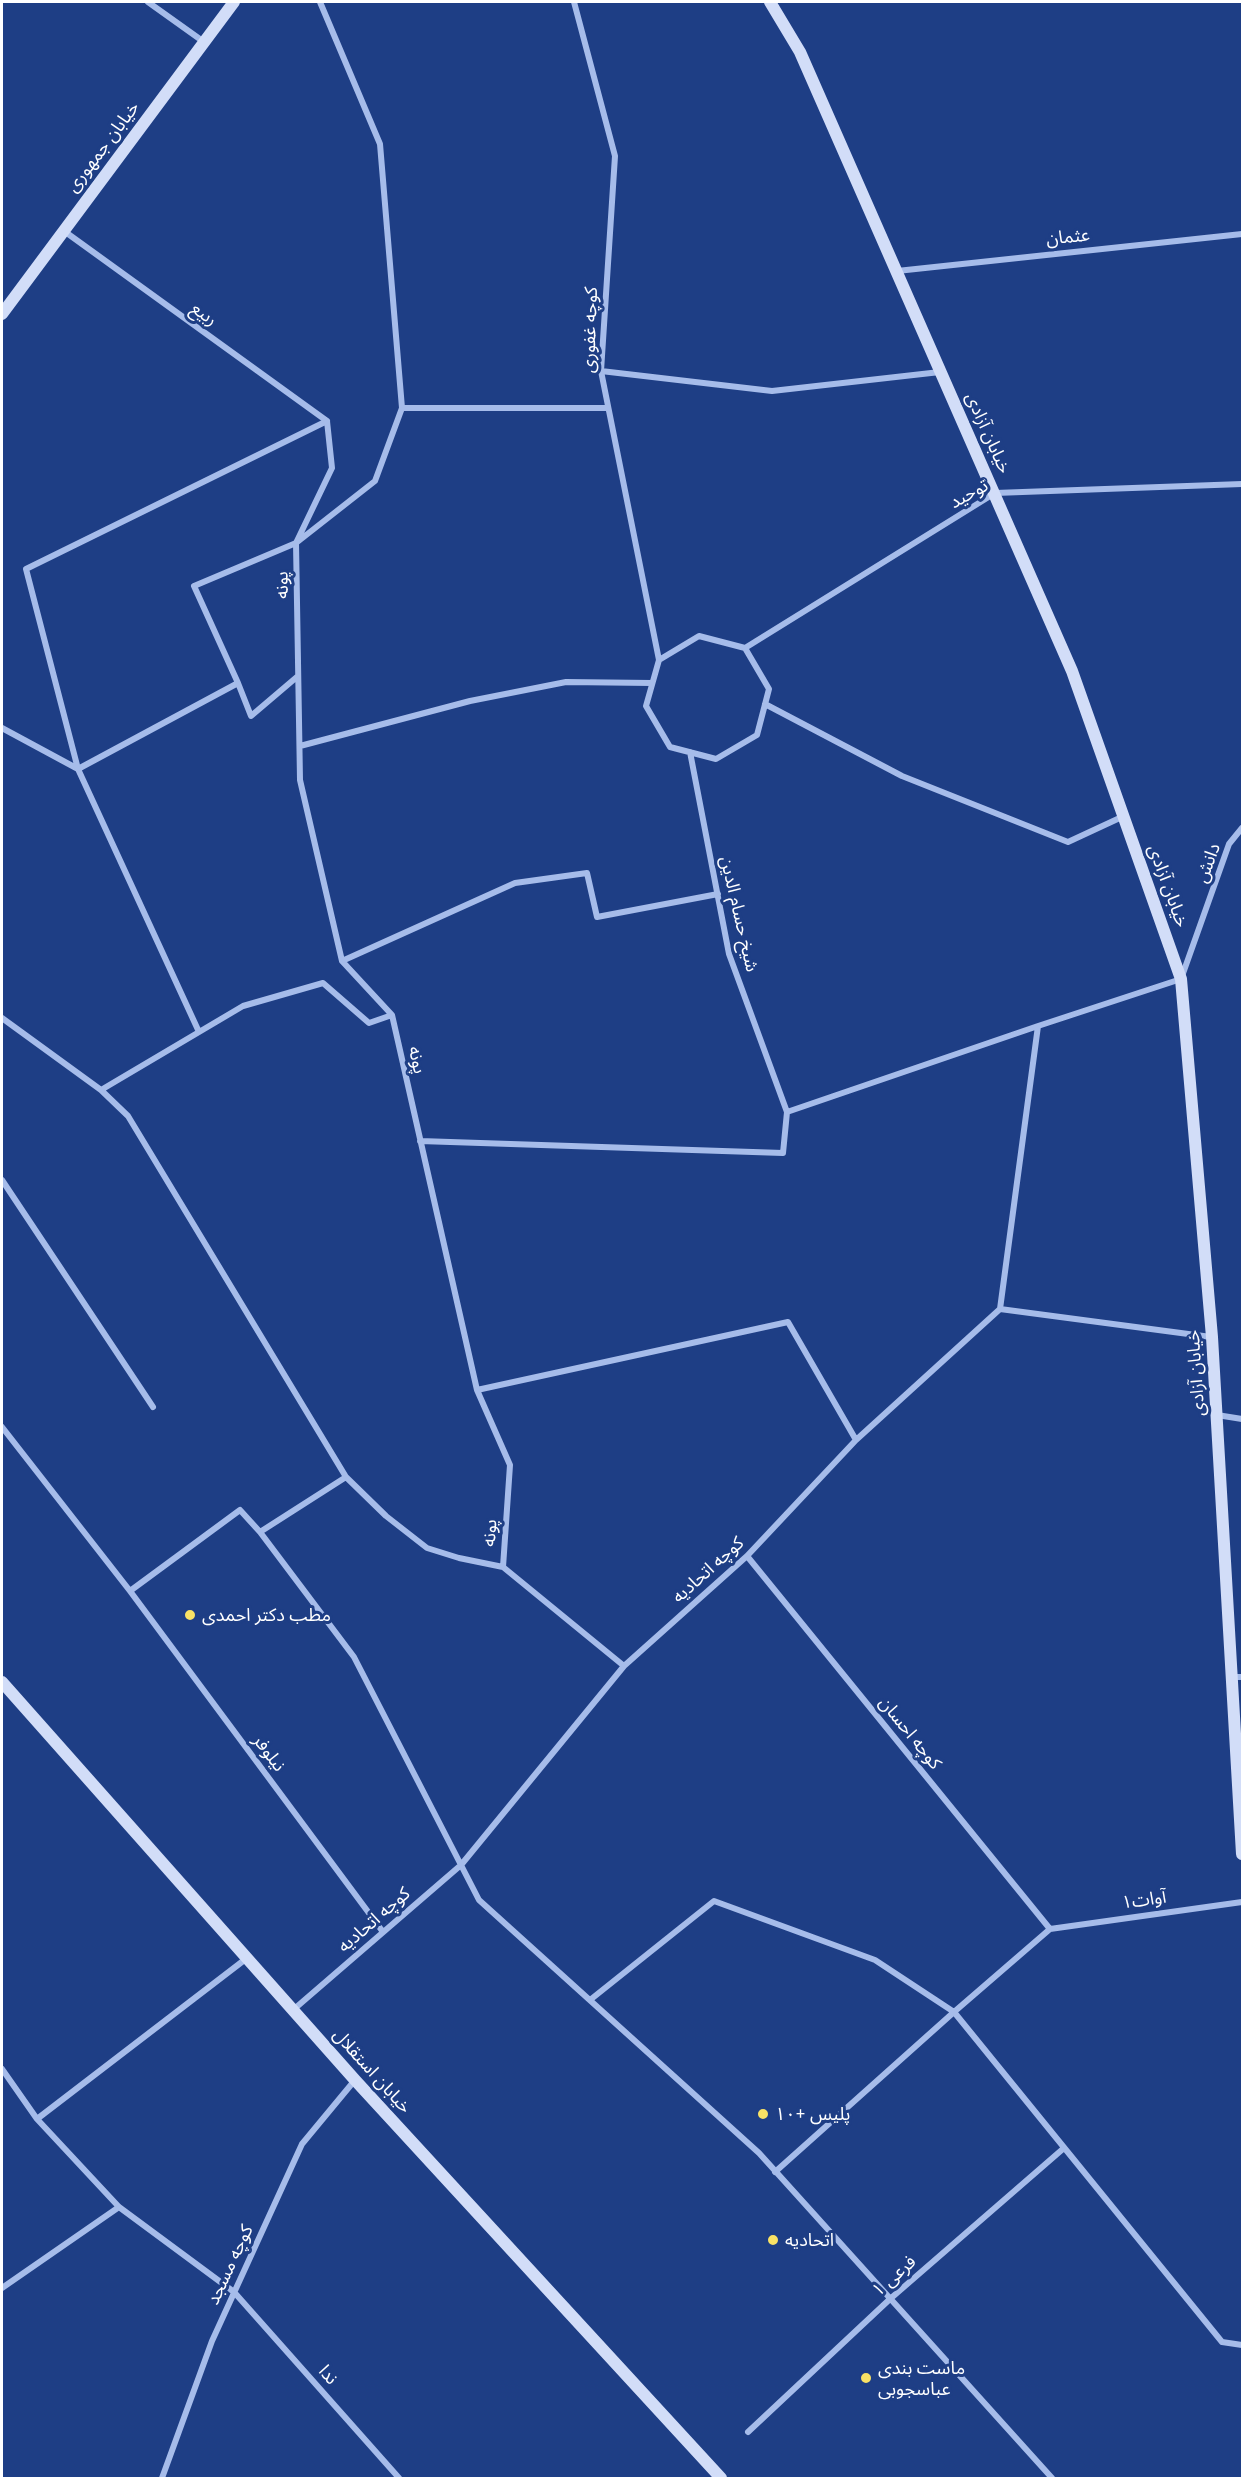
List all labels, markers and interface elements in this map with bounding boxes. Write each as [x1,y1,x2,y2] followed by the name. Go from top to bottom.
[62,97,144,197] street label: خیابان جمهوری
[1045,224,1091,250] street label: عثمان
[578,286,602,374] street label: کوچه غفوری
[187,297,221,331] street label: ربیع
[961,389,1015,477] street label: خیابان آزادی
[946,475,992,513] street label: توحید
[271,571,293,599] street label: پونه
[1191,840,1225,886] street label: دانش
[1143,842,1193,930] street label: خیابان آزادی
[715,854,763,974] street label: شیخ حسام الدین
[403,1044,431,1076] street label: پونه
[1182,1329,1210,1417] street label: خیابان آزادی
[478,1519,502,1547] street label: پونه
[668,1532,748,1608] street label: کوچه اتحادیه
[202,1604,331,1626] place label: مطب دکتر احمدی
[183,1608,197,1622] marker: مطب دکتر احمدی
[874,1692,946,1774] street label: کوچه احسان
[248,1730,290,1776] street label: نیلوفر
[333,1883,415,1957] street label: کوچه اتحادیه
[1120,1886,1168,1914] street label: آوات۱
[328,2024,416,2118] street label: خیابان استقلال
[775,2103,850,2125] place label: پلیس +۱۰
[756,2107,770,2121] marker: پلیس +۱۰
[202,2222,258,2308] street label: کوچه مسجد
[785,2229,834,2251] place label: اتحادیه
[766,2233,780,2247] marker: اتحادیه
[867,2251,921,2301] street label: فرعی ۱
[878,2357,965,2400] place label: ماست بندی عباسجوبی
[314,2361,342,2389] street label: ندا
[859,2371,873,2385] marker: ماست بندی عباسجوبی

